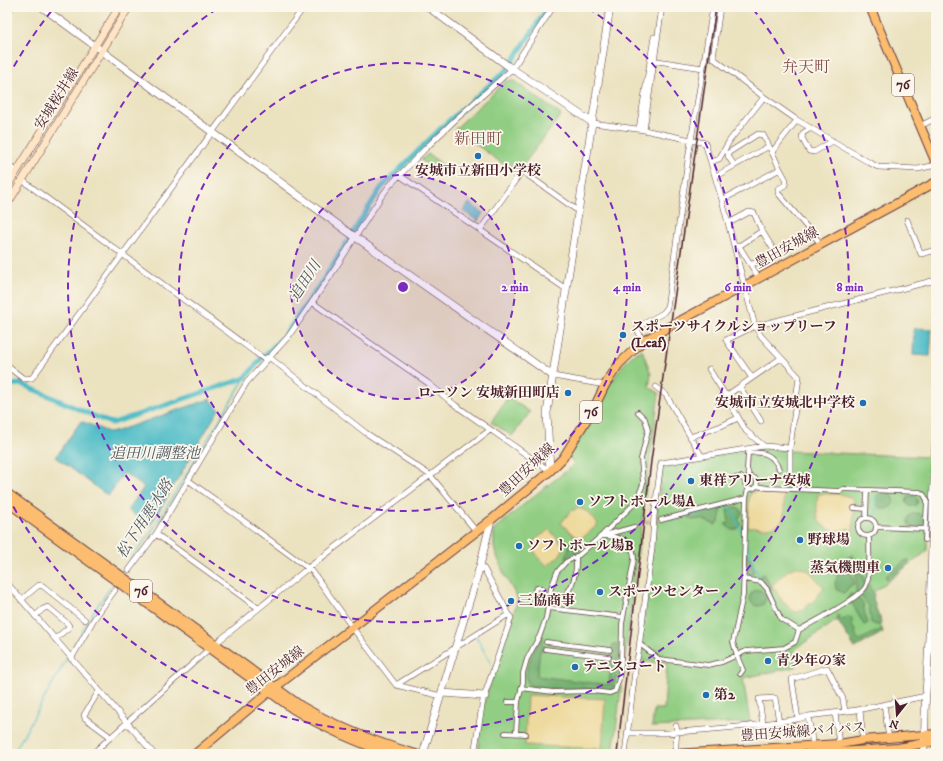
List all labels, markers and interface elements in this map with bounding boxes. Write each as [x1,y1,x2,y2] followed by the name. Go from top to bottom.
[782,57,830,77] district label: 弁天町
[31,65,83,133] street label: 安城桜井線
[892,74,914,96] road number: 76
[454,129,502,149] district label: 新田町
[473,151,483,161] marker: 安城市立新田小学校
[415,162,541,180] place label: 安城市立新田小学校
[752,223,822,273] street label: 豊田安城線
[285,255,326,305] water label: 追田川
[396,280,410,294] centre of rings
[502,280,529,295] text: 2 min
[612,280,642,295] text: 4 min
[724,280,752,295] text: 6 min
[837,280,864,295] text: 8 min
[631,318,837,352] place label: スポーツサイクルショップリーフ (Leaf)
[618,330,628,340] marker: スポーツサイクルショップリーフ (Leaf)
[418,384,560,402] place label: ローソン 安城新田町店
[563,388,573,398] marker: ローソン 安城新田町店
[715,394,855,412] place label: 安城市立安城北中学校
[858,398,868,408] marker: 安城市立安城北中学校
[580,401,602,423] road number: 76
[495,440,559,500] street label: 豊田安城線
[110,444,202,463] water label: 追田川調整池
[699,472,810,490] place label: 東祥アリーナ安城
[113,475,178,562] water label: 松下用悪水路
[686,476,696,486] marker: 東祥アリーナ安城
[588,493,696,511] place label: ソフトボール場A
[575,497,585,507] marker: ソフトボール場A
[808,531,850,549] place label: 野球場
[795,535,805,545] marker: 野球場
[527,537,634,555] place label: ソフトボール場B
[514,541,524,551] marker: ソフトボール場B
[810,559,880,577] place label: 蒸気機関車
[883,563,893,573] marker: 蒸気機関車
[130,580,152,602] road number: 76
[608,583,719,601] place label: スポーツセンター
[595,587,605,597] marker: スポーツセンター
[519,592,575,610] place label: 三協商事
[506,596,516,606] marker: 三協商事
[242,642,308,700] street label: 豊田安城線
[776,652,846,670] place label: 青少年の家
[763,656,773,666] marker: 青少年の家
[583,658,666,676] place label: テニスコート
[570,662,580,672] marker: テニスコート
[714,686,736,704] place label: 第2
[701,690,711,700] marker: 第2
[877,695,917,735] north arrow
[888,716,901,732] text: N
[740,719,866,745] street label: 豊田安城線バイパス

